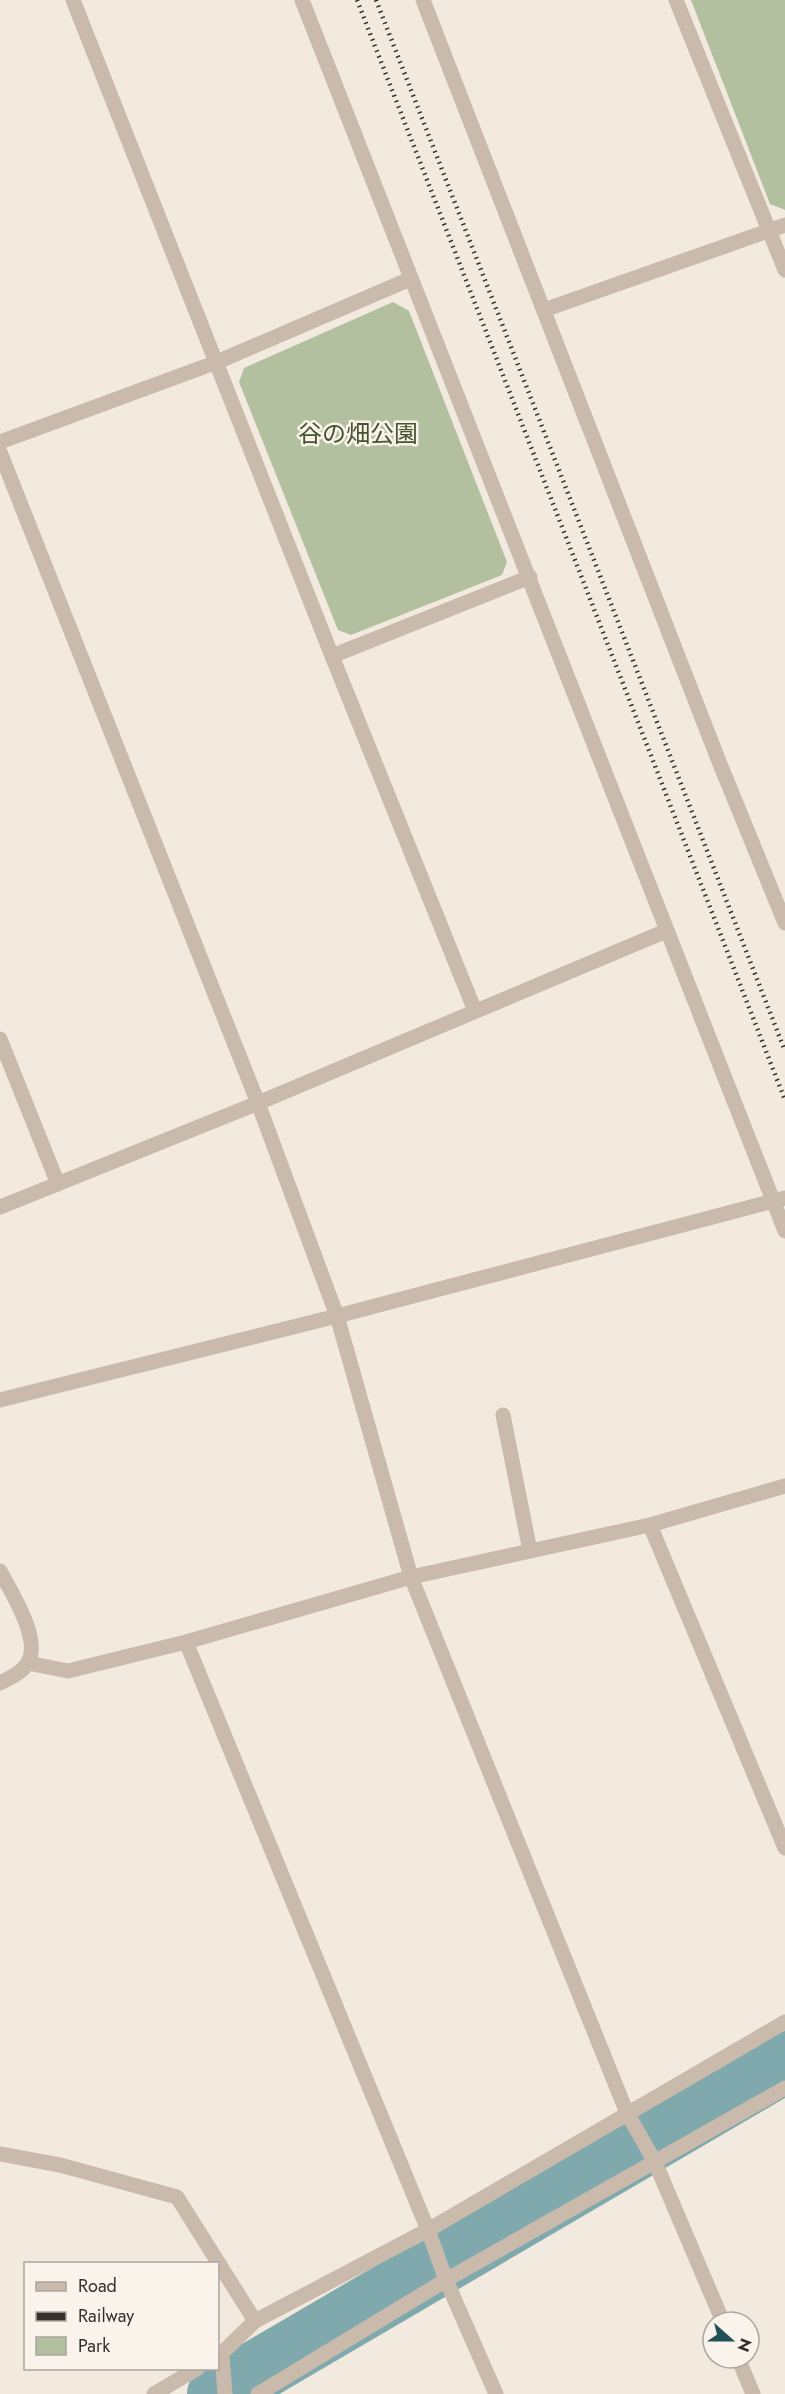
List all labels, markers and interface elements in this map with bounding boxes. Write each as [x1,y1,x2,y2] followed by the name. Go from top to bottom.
[298,416,418,451] park label: 谷の畑公園
[24,2262,219,2370] legend
[78,2273,117,2299] text: Road
[78,2303,134,2329] text: Railway
[701,2310,761,2370] north arrow
[78,2333,110,2359] text: Park
[732,2335,758,2355] text: N

